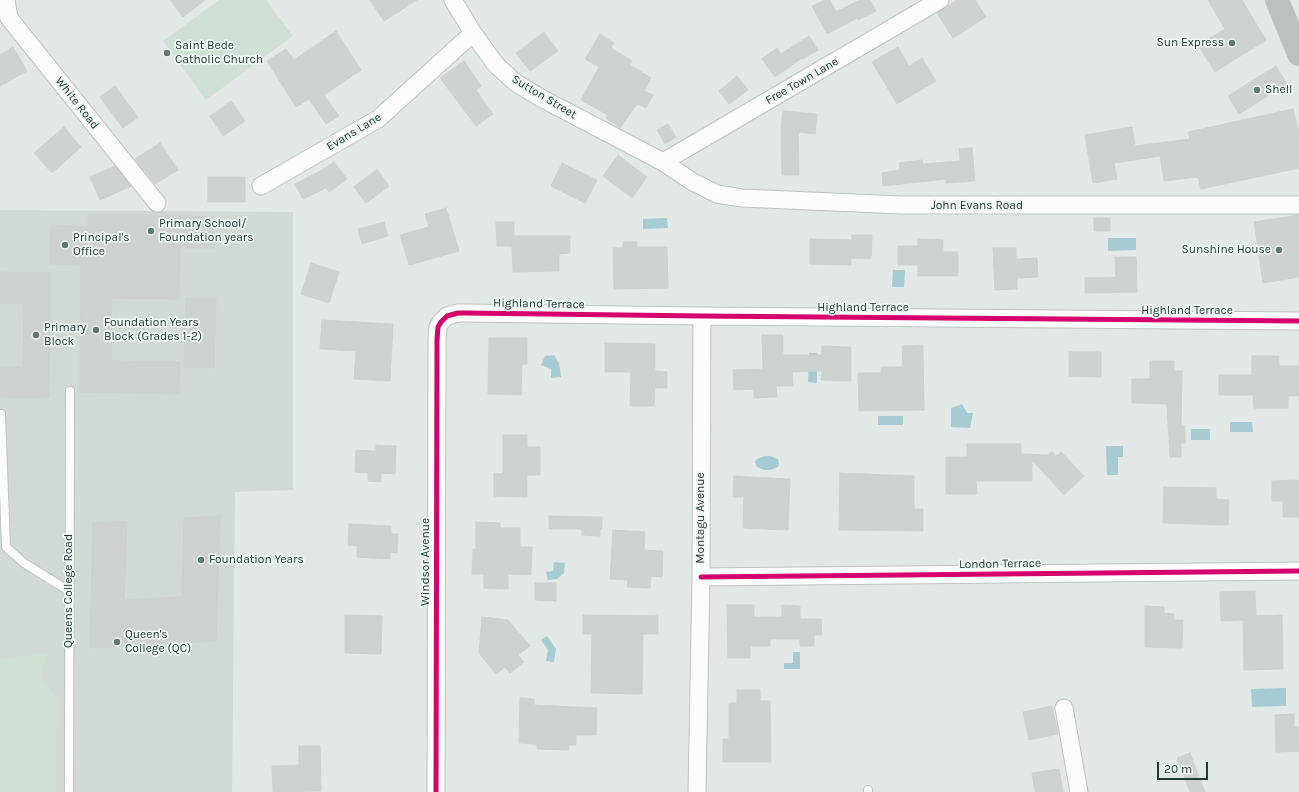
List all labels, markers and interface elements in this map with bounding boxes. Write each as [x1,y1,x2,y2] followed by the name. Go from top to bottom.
[1156,36,1224,50] place label: Sun Express
[1227,38,1237,48] marker: Sun Express
[175,39,263,67] place label: Saint Bede Catholic Church
[162,48,172,58] marker: Saint Bede Catholic Church
[763,54,841,108] street label: Free Town Lane
[509,72,579,122] street label: Sutton Street
[52,74,102,132] street label: White Road
[1265,83,1292,97] place label: Shell
[1252,85,1262,95] marker: Shell
[324,110,384,154] street label: Evans Lane
[931,199,1023,213] street label: John Evans Road
[159,217,253,245] place label: Primary School/ Foundation years
[146,226,156,236] marker: Primary School/ Foundation years
[73,231,129,259] place label: Principal's Office
[60,240,70,250] marker: Principal's Office
[1182,243,1271,257] place label: Sunshine House
[1274,245,1284,255] marker: Sunshine House
[493,296,585,312] street label: Highland Terrace
[817,301,909,315] street label: Highland Terrace
[1141,304,1233,318] street label: Highland Terrace
[104,316,202,344] place label: Foundation Years Block (Grades 1-2)
[44,321,86,349] place label: Primary Block
[91,325,101,335] marker: Foundation Years Block (Grades 1-2)
[31,330,41,340] marker: Primary Block
[694,472,708,564] street label: Montagu Avenue
[419,518,433,606] street label: Windsor Avenue
[62,534,76,648] street label: Queens College Road
[209,553,304,567] place label: Foundation Years
[196,555,206,565] marker: Foundation Years
[959,556,1041,572] street label: London Terrace
[125,628,191,656] place label: Queen's College (QC)
[112,637,122,647] marker: Queen's College (QC)
[1159,754,1210,780] scale bar
[1164,762,1192,776] text: 20 m

